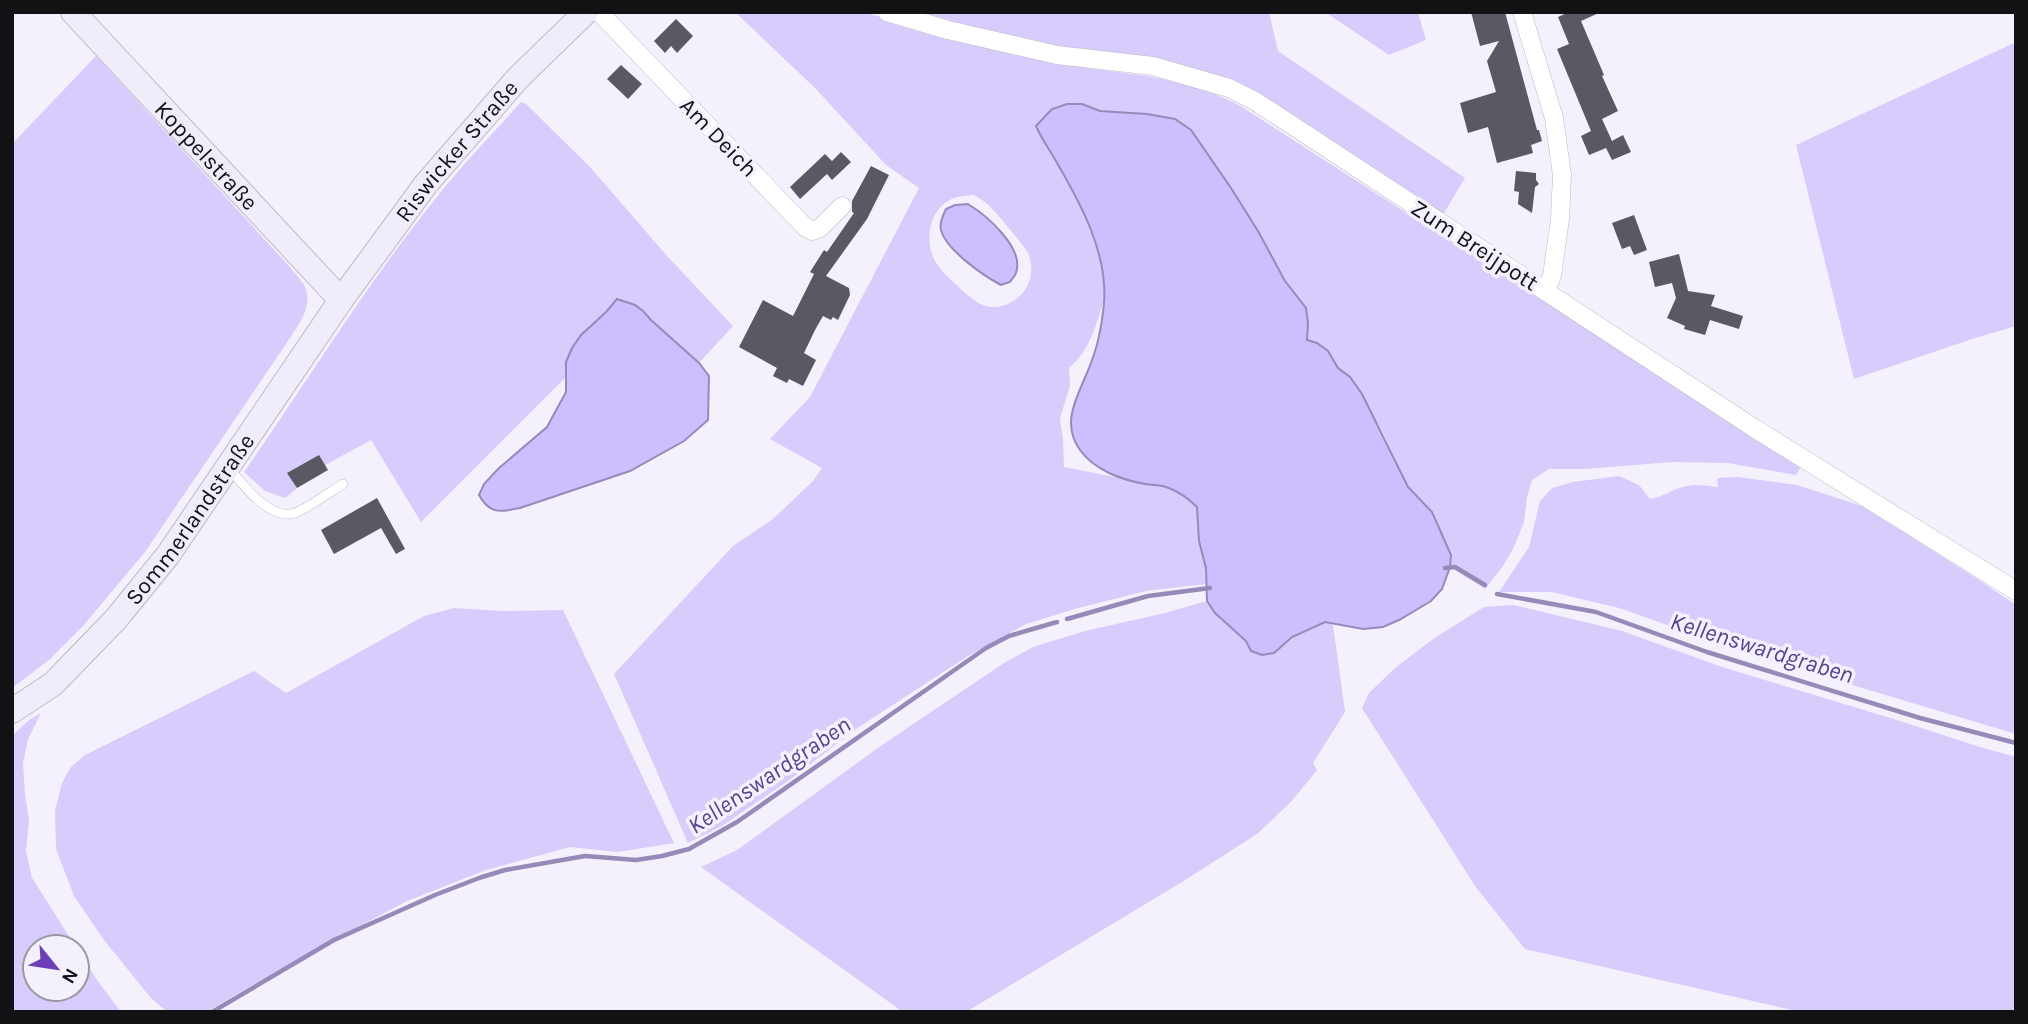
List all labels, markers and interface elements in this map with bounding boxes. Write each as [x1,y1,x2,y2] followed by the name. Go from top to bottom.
[390,75,524,227] street label: Riswicker Straße
[674,92,763,183] street label: Am Deich
[149,96,264,216] street label: Koppelstraße
[1406,194,1544,297] street label: Zum Breijpott
[120,429,260,610] street label: Sommerlandstraße
[1667,607,1857,689] water label: Kellenswardgraben
[682,710,856,840] water label: Kellenswardgraben
[21,933,91,1003] north arrow
[57,965,83,987] text: N

